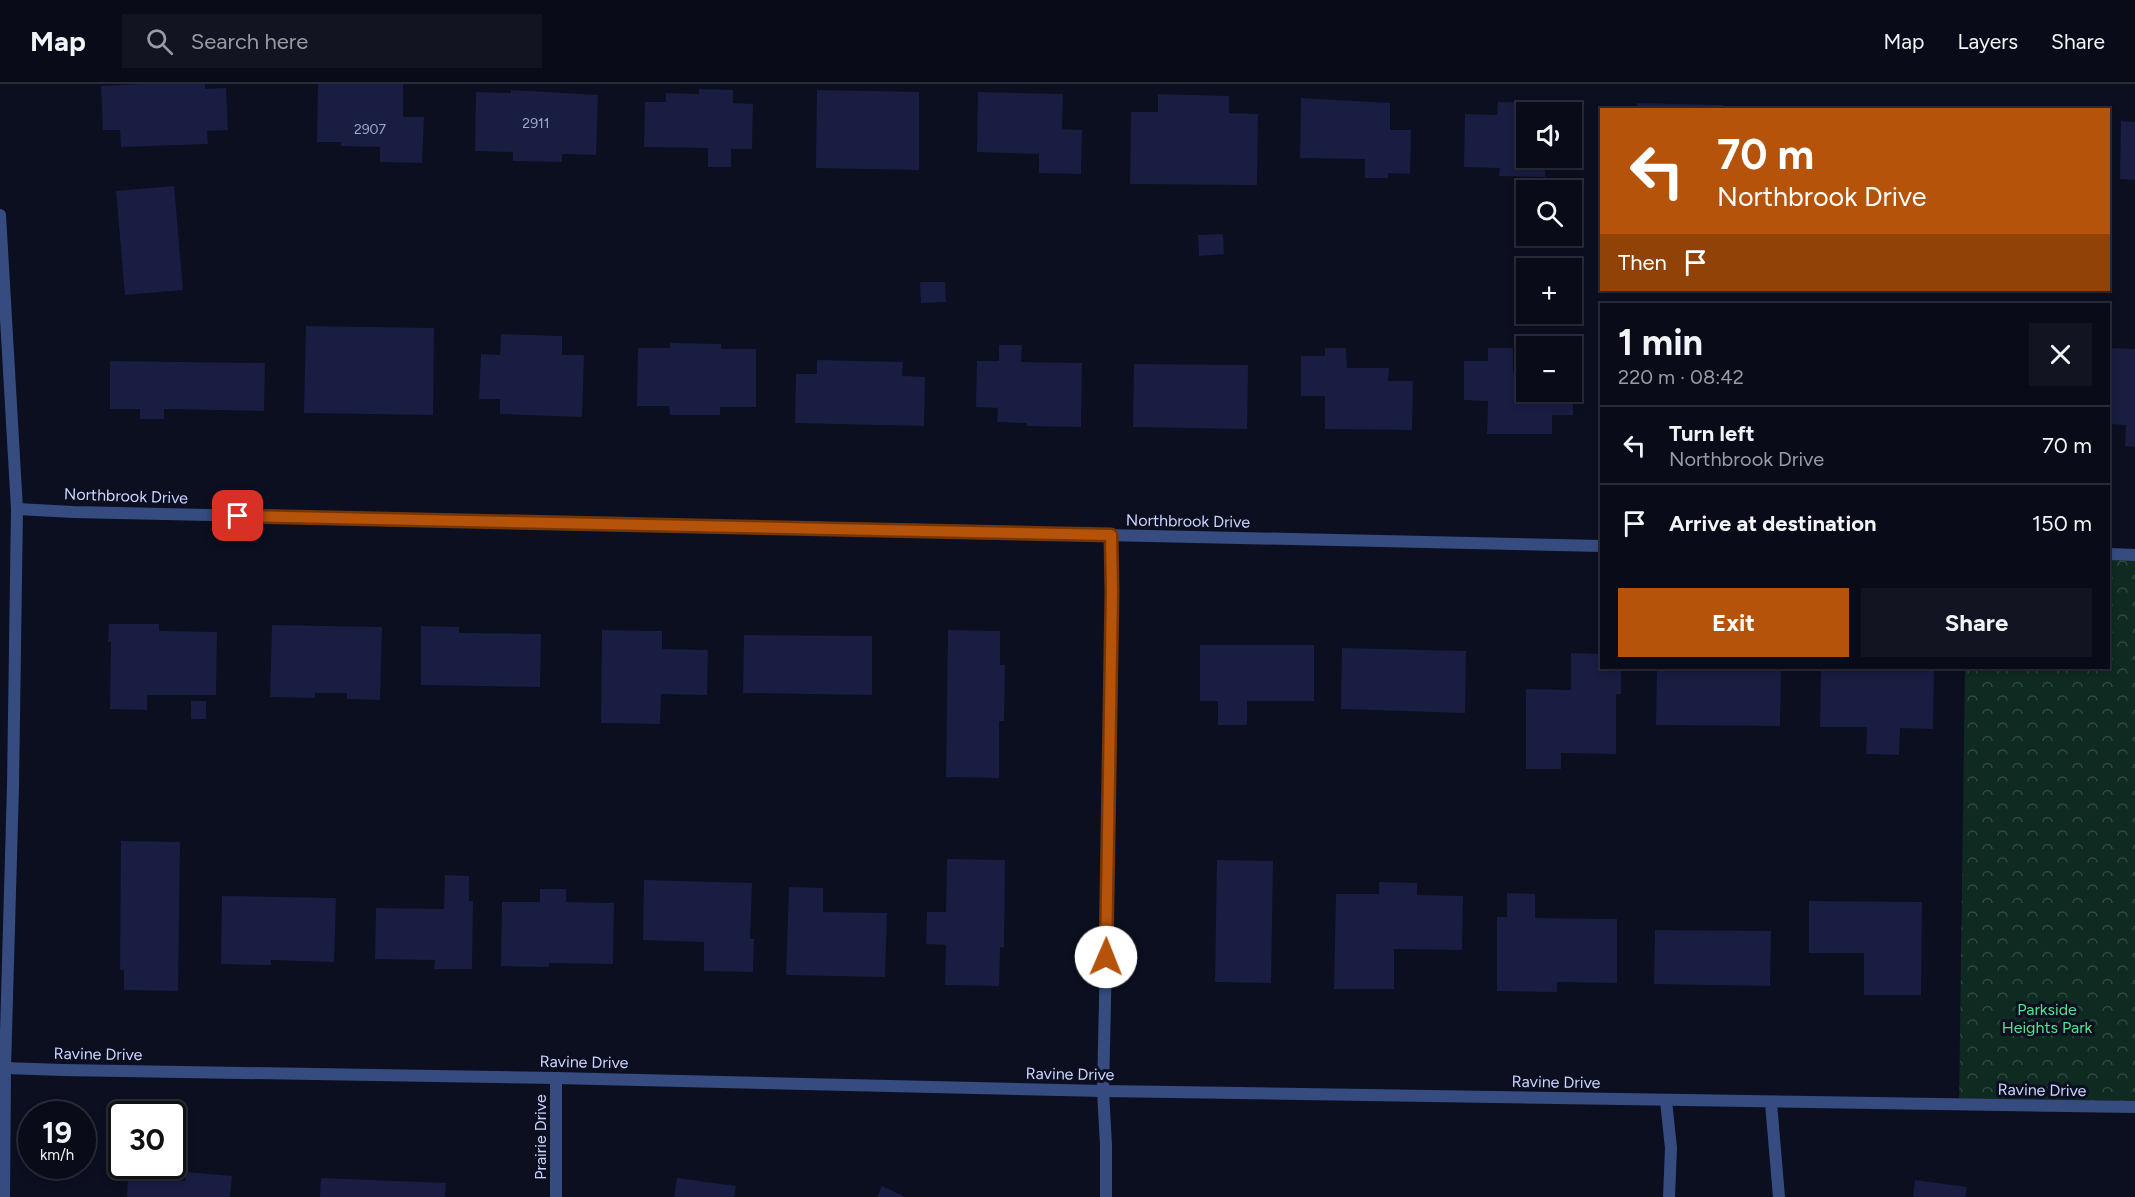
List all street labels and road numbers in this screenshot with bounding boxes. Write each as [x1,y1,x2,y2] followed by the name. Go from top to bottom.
[64,484,189,508] street label: Northbrook Drive
[1126,510,1250,532] street label: Northbrook Drive
[53,1044,143,1064] street label: Ravine Drive
[539,1052,629,1072] street label: Ravine Drive
[1025,1064,1115,1084] street label: Ravine Drive
[1511,1072,1601,1092] street label: Ravine Drive
[1997,1080,2087,1100] street label: Ravine Drive
[531,1094,550,1180] street label: Prairie Drive

